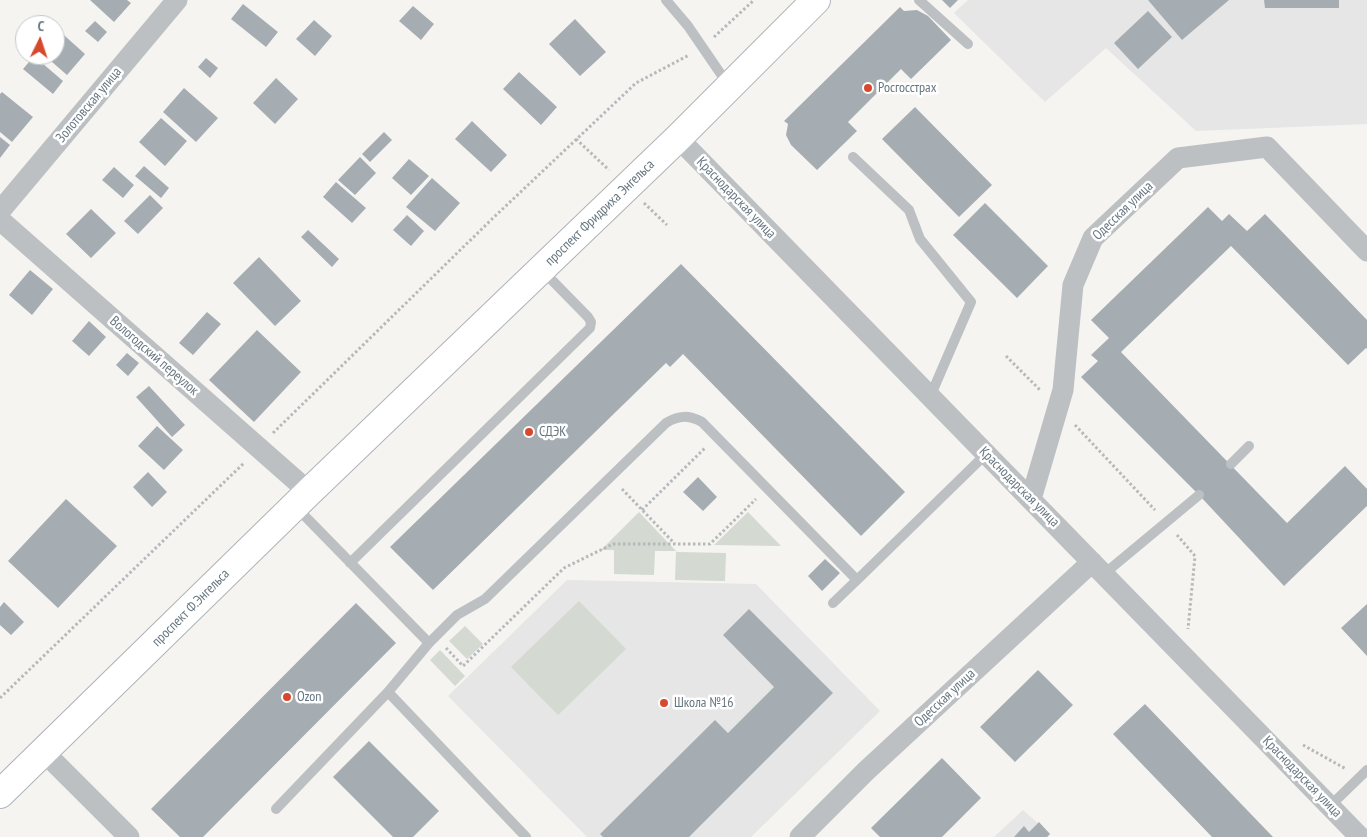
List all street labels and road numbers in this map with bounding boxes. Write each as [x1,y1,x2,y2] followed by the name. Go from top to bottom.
[53,64,125,146] street label: Золотовская улица
[693,154,779,242] street label: Краснодарская улица
[542,157,658,269] street label: проспект Фридриха Энгельса
[1089,178,1157,244] street label: Одесская улица
[106,313,202,399] street label: Вологодский переулок
[975,443,1063,531] street label: Краснодарская улица
[149,566,233,650] street label: проспект Ф.Энгельса
[911,666,979,730] street label: Одесская улица
[1259,733,1345,821] street label: Краснодарская улица

